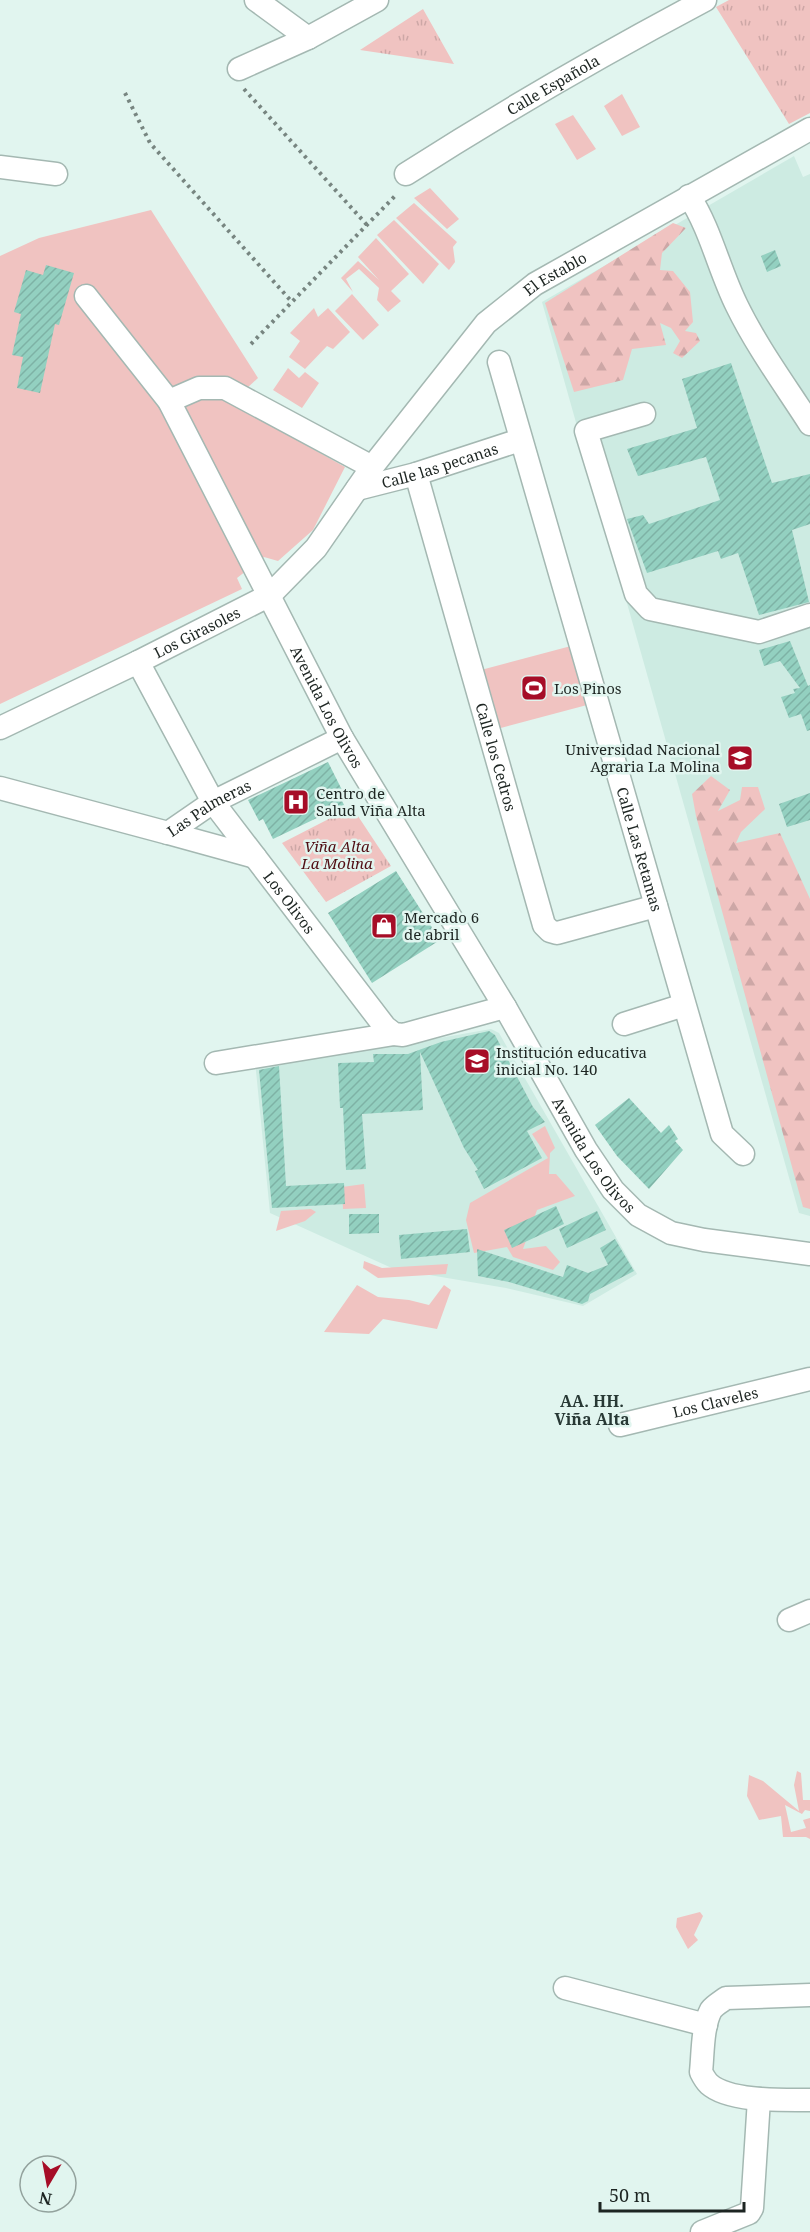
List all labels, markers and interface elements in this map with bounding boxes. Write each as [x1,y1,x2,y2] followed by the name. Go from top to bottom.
[503,50,603,120] street label: Calle Española
[519,247,590,300] street label: El Establo
[379,438,501,492] street label: Calle las pecanas
[150,602,244,662] street label: Los Girasoles
[286,642,368,772] street label: Avenida Los Olivos
[519,673,549,703] sports icon: Los Pinos
[554,678,622,698] place label: Los Pinos
[471,700,521,814] street label: Calle los Cedros
[565,739,720,776] place label: Universidad Nacional Agraria La Molina
[725,743,755,773] school or university icon: Universidad Nacional Agraria La Molina
[163,775,254,841] street label: Las Palmeras
[316,783,426,820] place label: Centro de Salud Viña Alta
[612,785,667,914] street label: Calle Las Retamas
[281,787,311,817] hospital icon: Centro de Salud Viña Alta
[300,836,373,873] park label: Viña Alta La Molina
[259,867,320,938] street label: Los Olivos
[404,907,479,944] place label: Mercado 6 de abril
[369,911,399,941] shop icon: Mercado 6 de abril
[496,1042,647,1079] place label: Institución educativa inicial No. 140
[462,1046,492,1076] school or university icon: Institución educativa inicial No. 140
[548,1093,640,1217] street label: Avenida Los Olivos
[671,1382,760,1422] street label: Los Claveles
[555,1390,630,1430] district label: AA. HH. Viña Alta
[18,2154,78,2214] north arrow
[600,2175,744,2213] scale bar
[609,2183,651,2207] text: 50 m
[37,2187,54,2211] text: N

